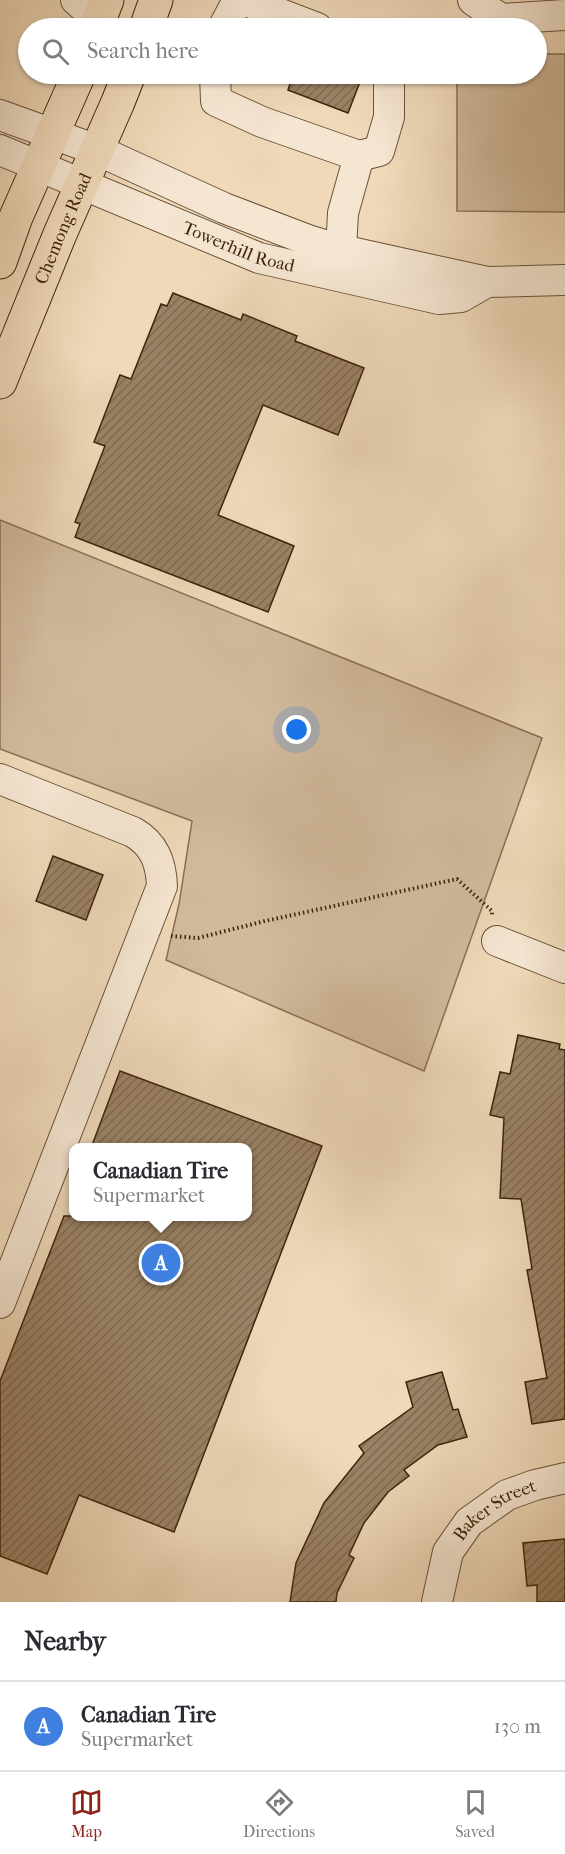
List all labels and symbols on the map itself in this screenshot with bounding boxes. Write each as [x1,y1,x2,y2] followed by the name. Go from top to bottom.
[30,169,96,287] street label: Chemong Road
[180,217,297,276] street label: Towerhill Road
[282,715,311,744] your location
[142,1240,180,1286] pin: A
[449,1475,539,1545] street label: Baker Street

